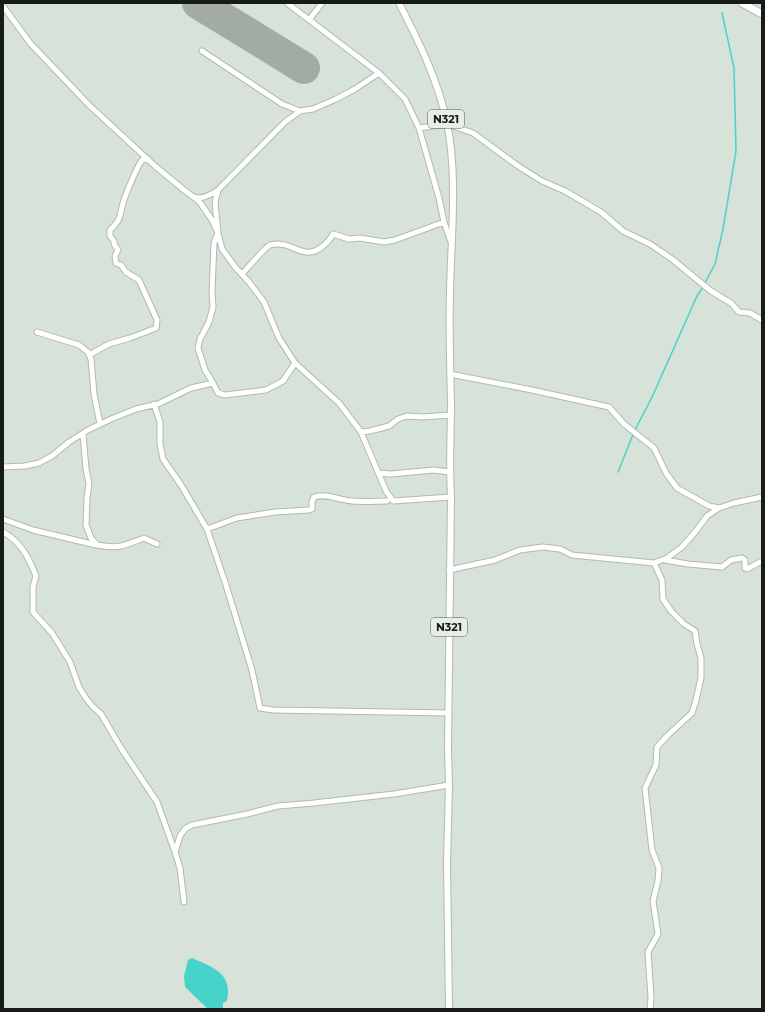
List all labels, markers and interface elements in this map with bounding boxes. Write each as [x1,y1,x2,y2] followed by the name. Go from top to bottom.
[428,110,464,128] road number: N321
[431,618,467,636] road number: N321

